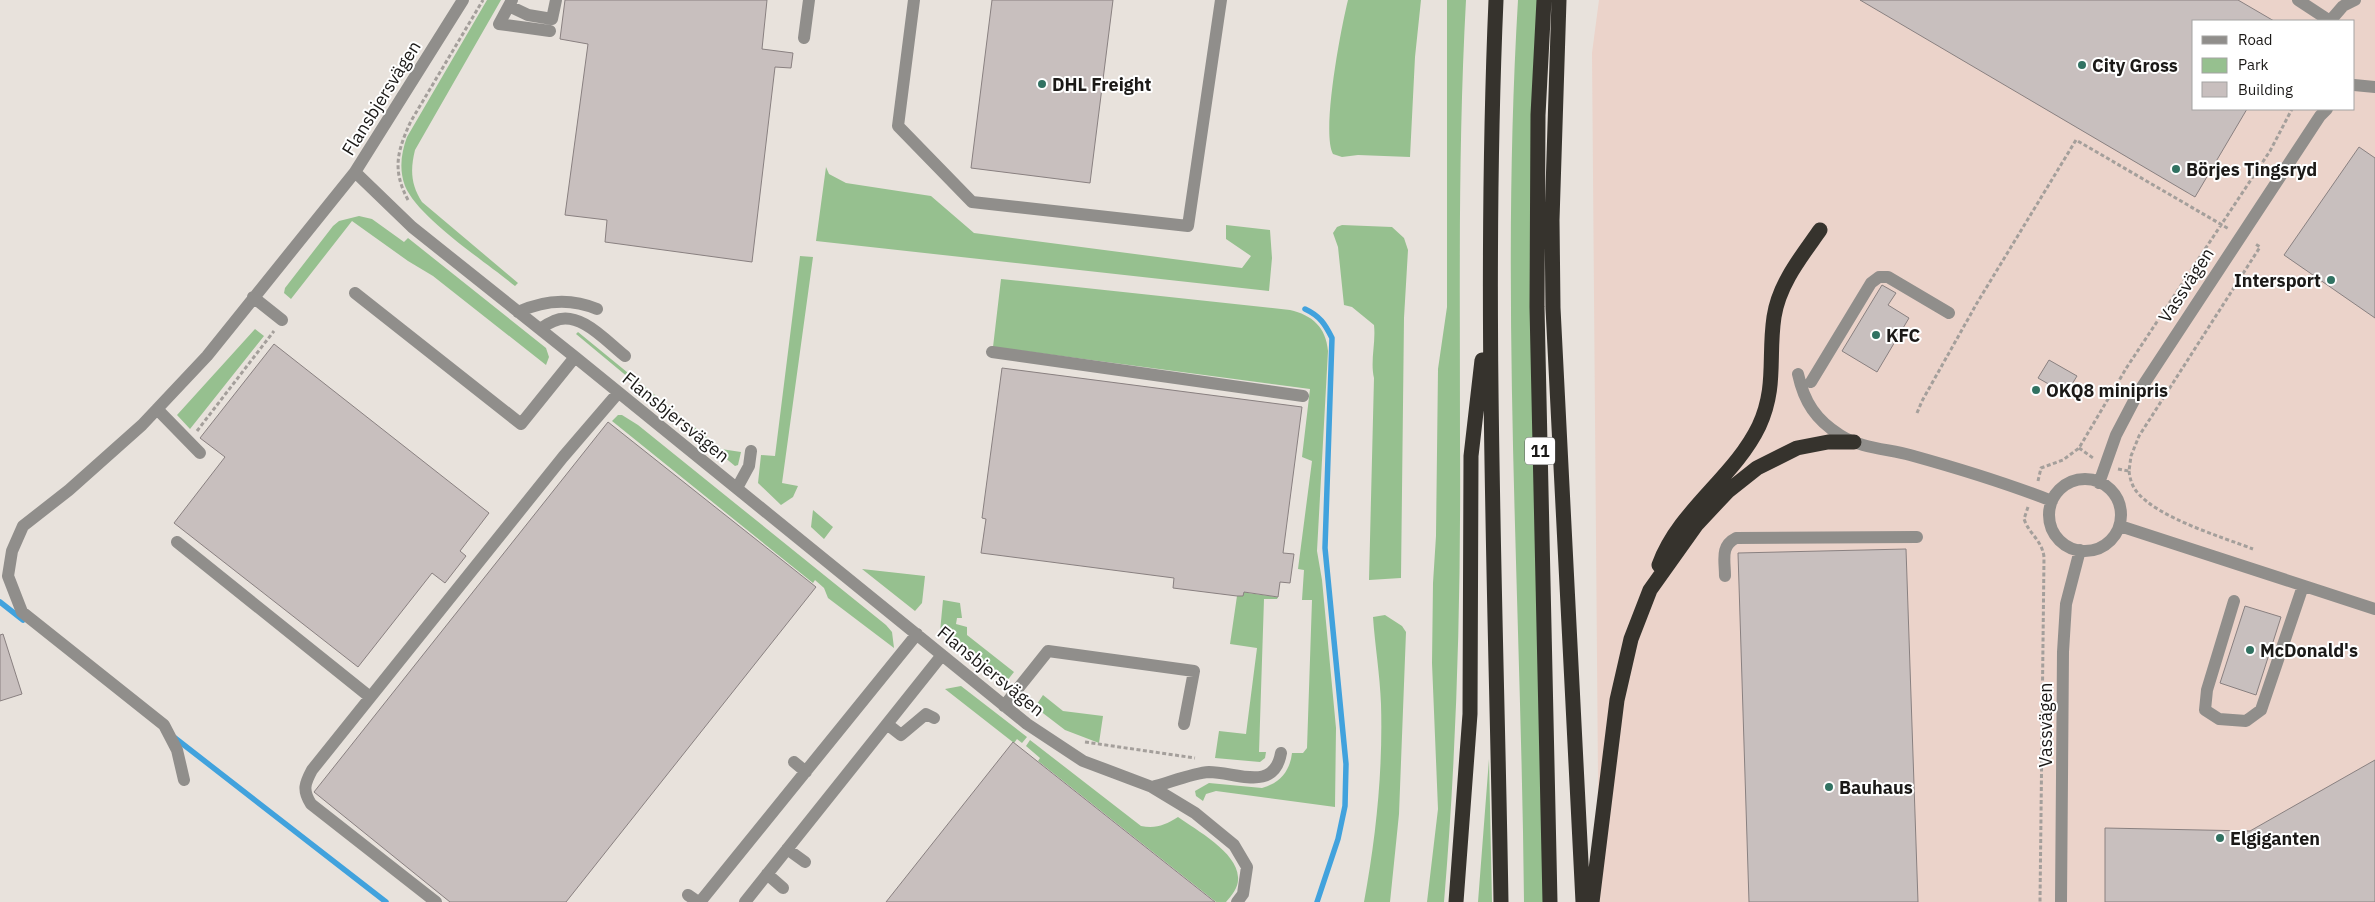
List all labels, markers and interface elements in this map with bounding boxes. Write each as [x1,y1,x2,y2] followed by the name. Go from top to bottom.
[2192,20,2355,110] legend
[2238,30,2273,49] text: Road
[336,36,426,160] street label: Flansbjersvägen
[2092,54,2178,77] place label: City Gross
[2238,55,2268,74] text: Park
[2076,59,2088,71] marker: City Gross
[1052,73,1151,96] place label: DHL Freight
[1036,78,1048,90] marker: DHL Freight
[2238,80,2293,99] text: Building
[2186,158,2317,181] place label: Börjes Tingsryd
[2170,163,2182,175] marker: Börjes Tingsryd
[2153,243,2219,327] street label: Vassvägen
[2234,269,2321,292] place label: Intersport
[2325,274,2337,286] marker: Intersport
[1886,324,1921,347] place label: KFC
[1870,329,1882,341] marker: KFC
[618,367,734,467] street label: Flansbjersvägen
[2046,379,2168,402] place label: OKQ8 minipris
[2030,384,2042,396] marker: OKQ8 minipris
[1525,438,1555,464] road number: 11
[933,621,1049,721] street label: Flansbjersvägen
[2260,639,2358,662] place label: McDonald's
[2244,644,2256,656] marker: McDonald's
[2034,682,2057,768] street label: Vassvägen
[1839,776,1913,799] place label: Bauhaus
[1823,781,1835,793] marker: Bauhaus
[2230,827,2320,850] place label: Elgiganten
[2214,832,2226,844] marker: Elgiganten

